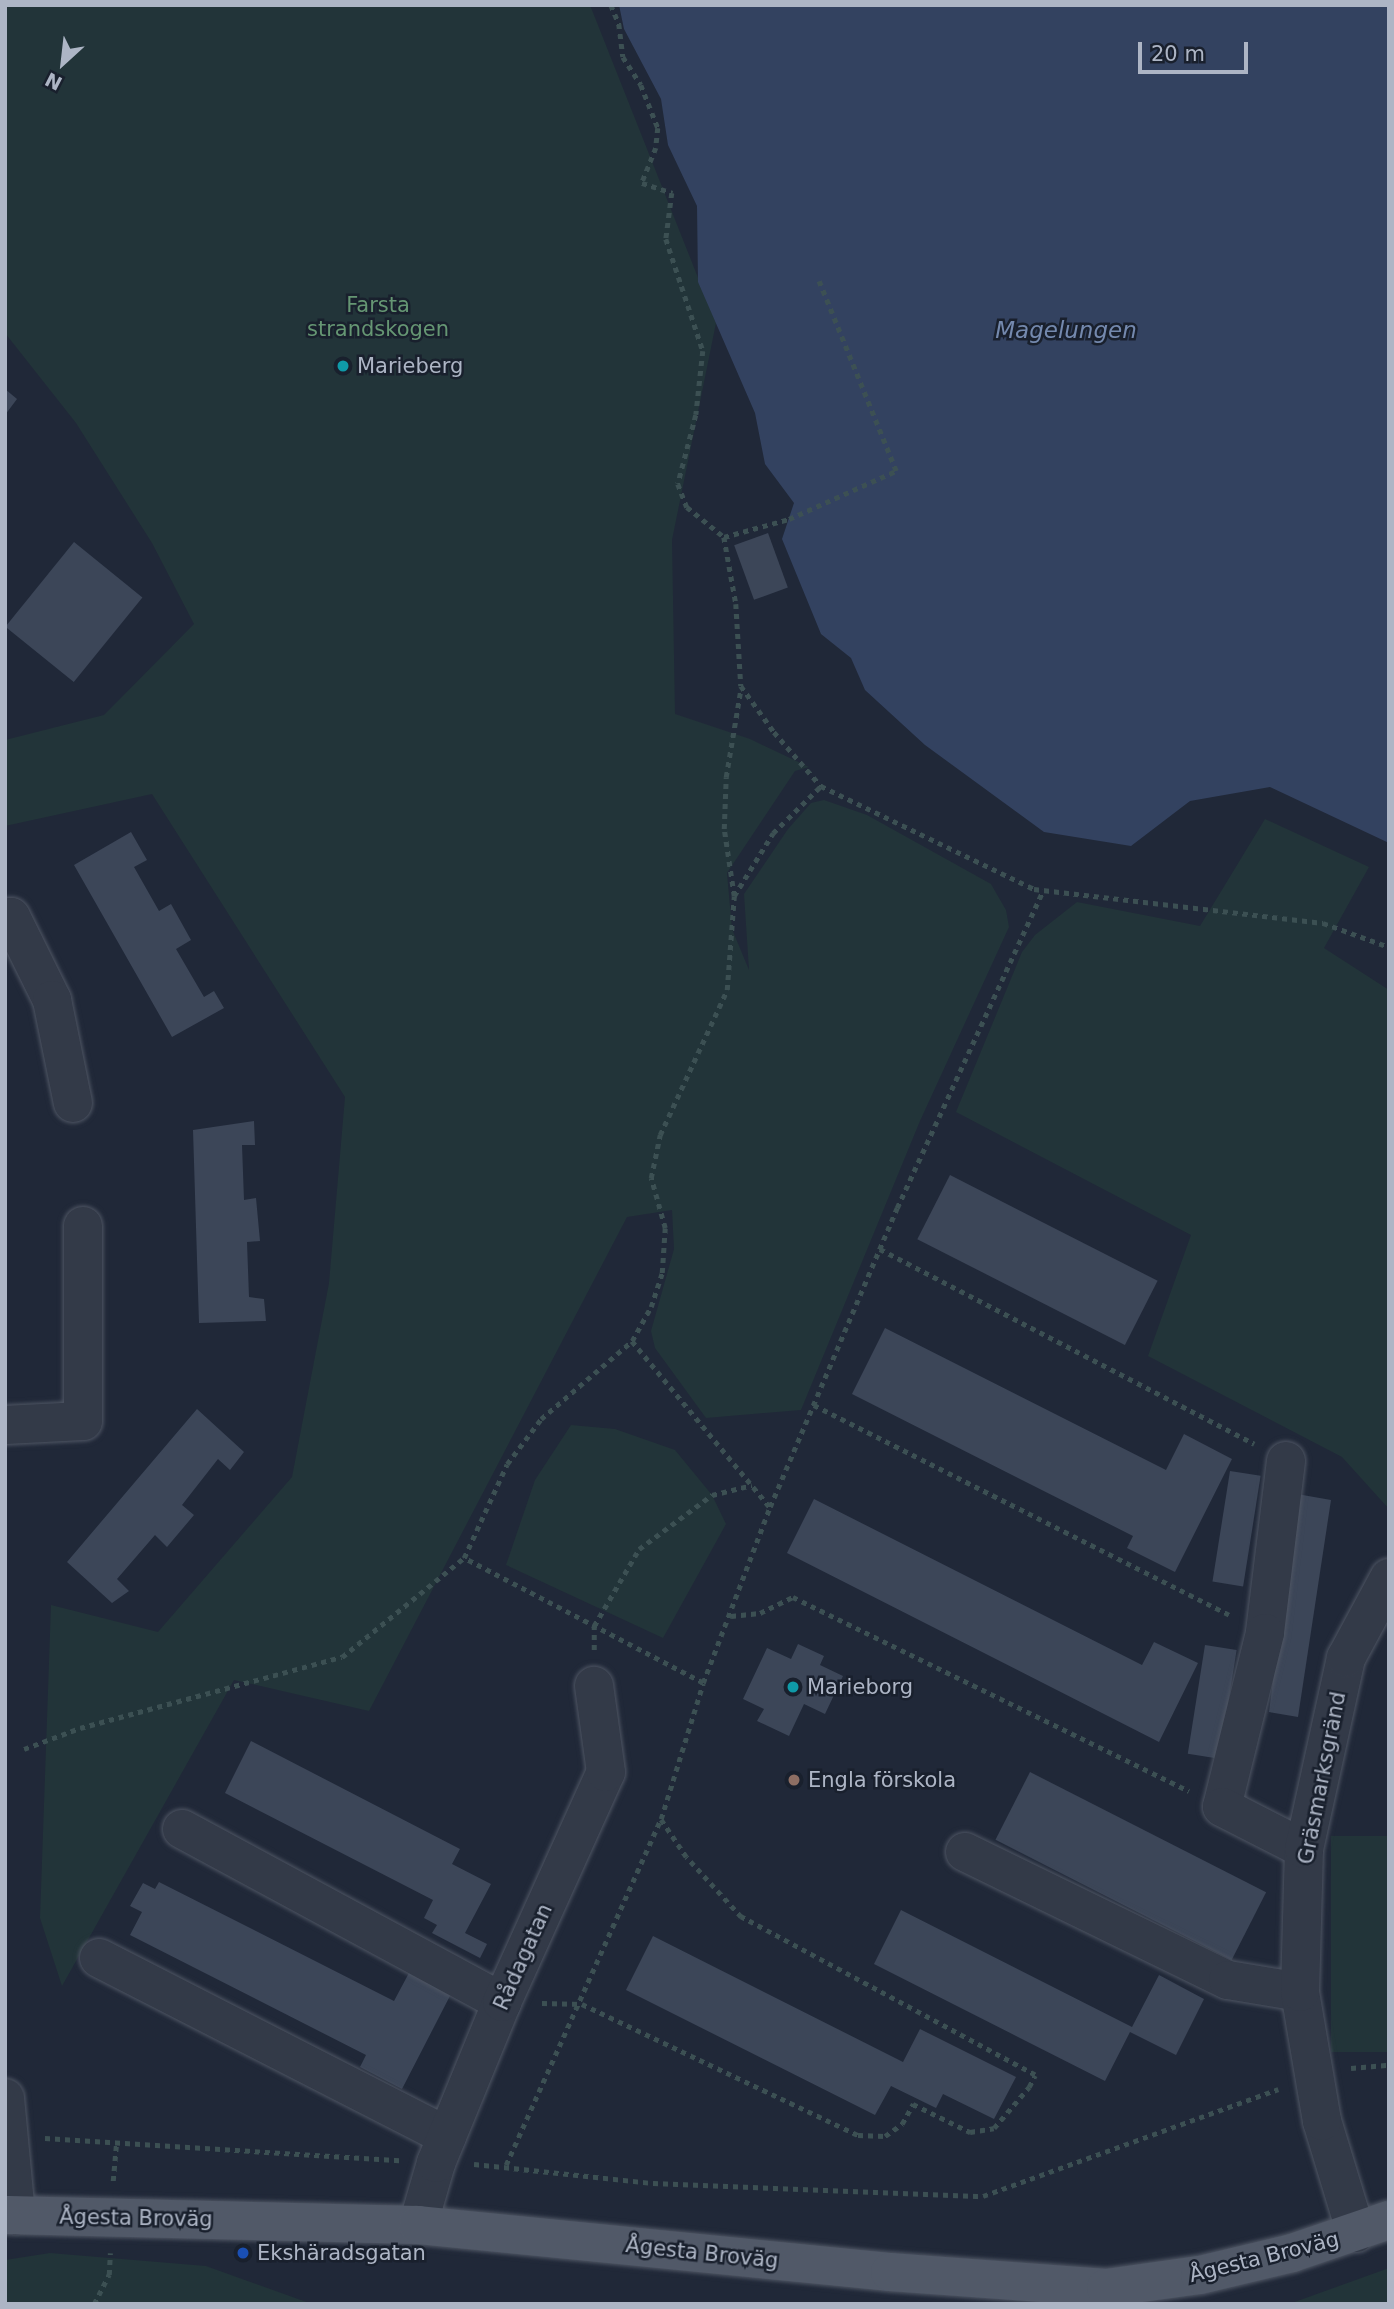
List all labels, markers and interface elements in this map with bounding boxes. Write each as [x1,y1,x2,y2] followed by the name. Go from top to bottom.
[28,28,98,98] north arrow
[1142,28,1252,72] scale bar
[1151,42,1205,66] text: 20 m
[41,68,66,95] text: N
[307,292,449,342] park label: Farsta strandskogen
[995,316,1137,344] water label: Magelungen
[357,353,463,379] place label: Marieberg
[335,358,351,374] marker: Marieberg
[807,1674,913,1700] place label: Marieborg
[785,1679,801,1695] marker: Marieborg
[1293,1690,1351,1866] street label: Gräsmarksgränd
[808,1767,956,1793] place label: Engla förskola
[786,1772,802,1788] marker: Engla förskola
[488,1900,558,2014] street label: Rådagatan
[59,2204,213,2232] street label: Ågesta Broväg
[1187,2226,1341,2288] street label: Ågesta Broväg
[624,2232,780,2274] street label: Ågesta Broväg
[257,2240,426,2266] place label: Ekshäradsgatan
[235,2245,251,2261] marker: Ekshäradsgatan

